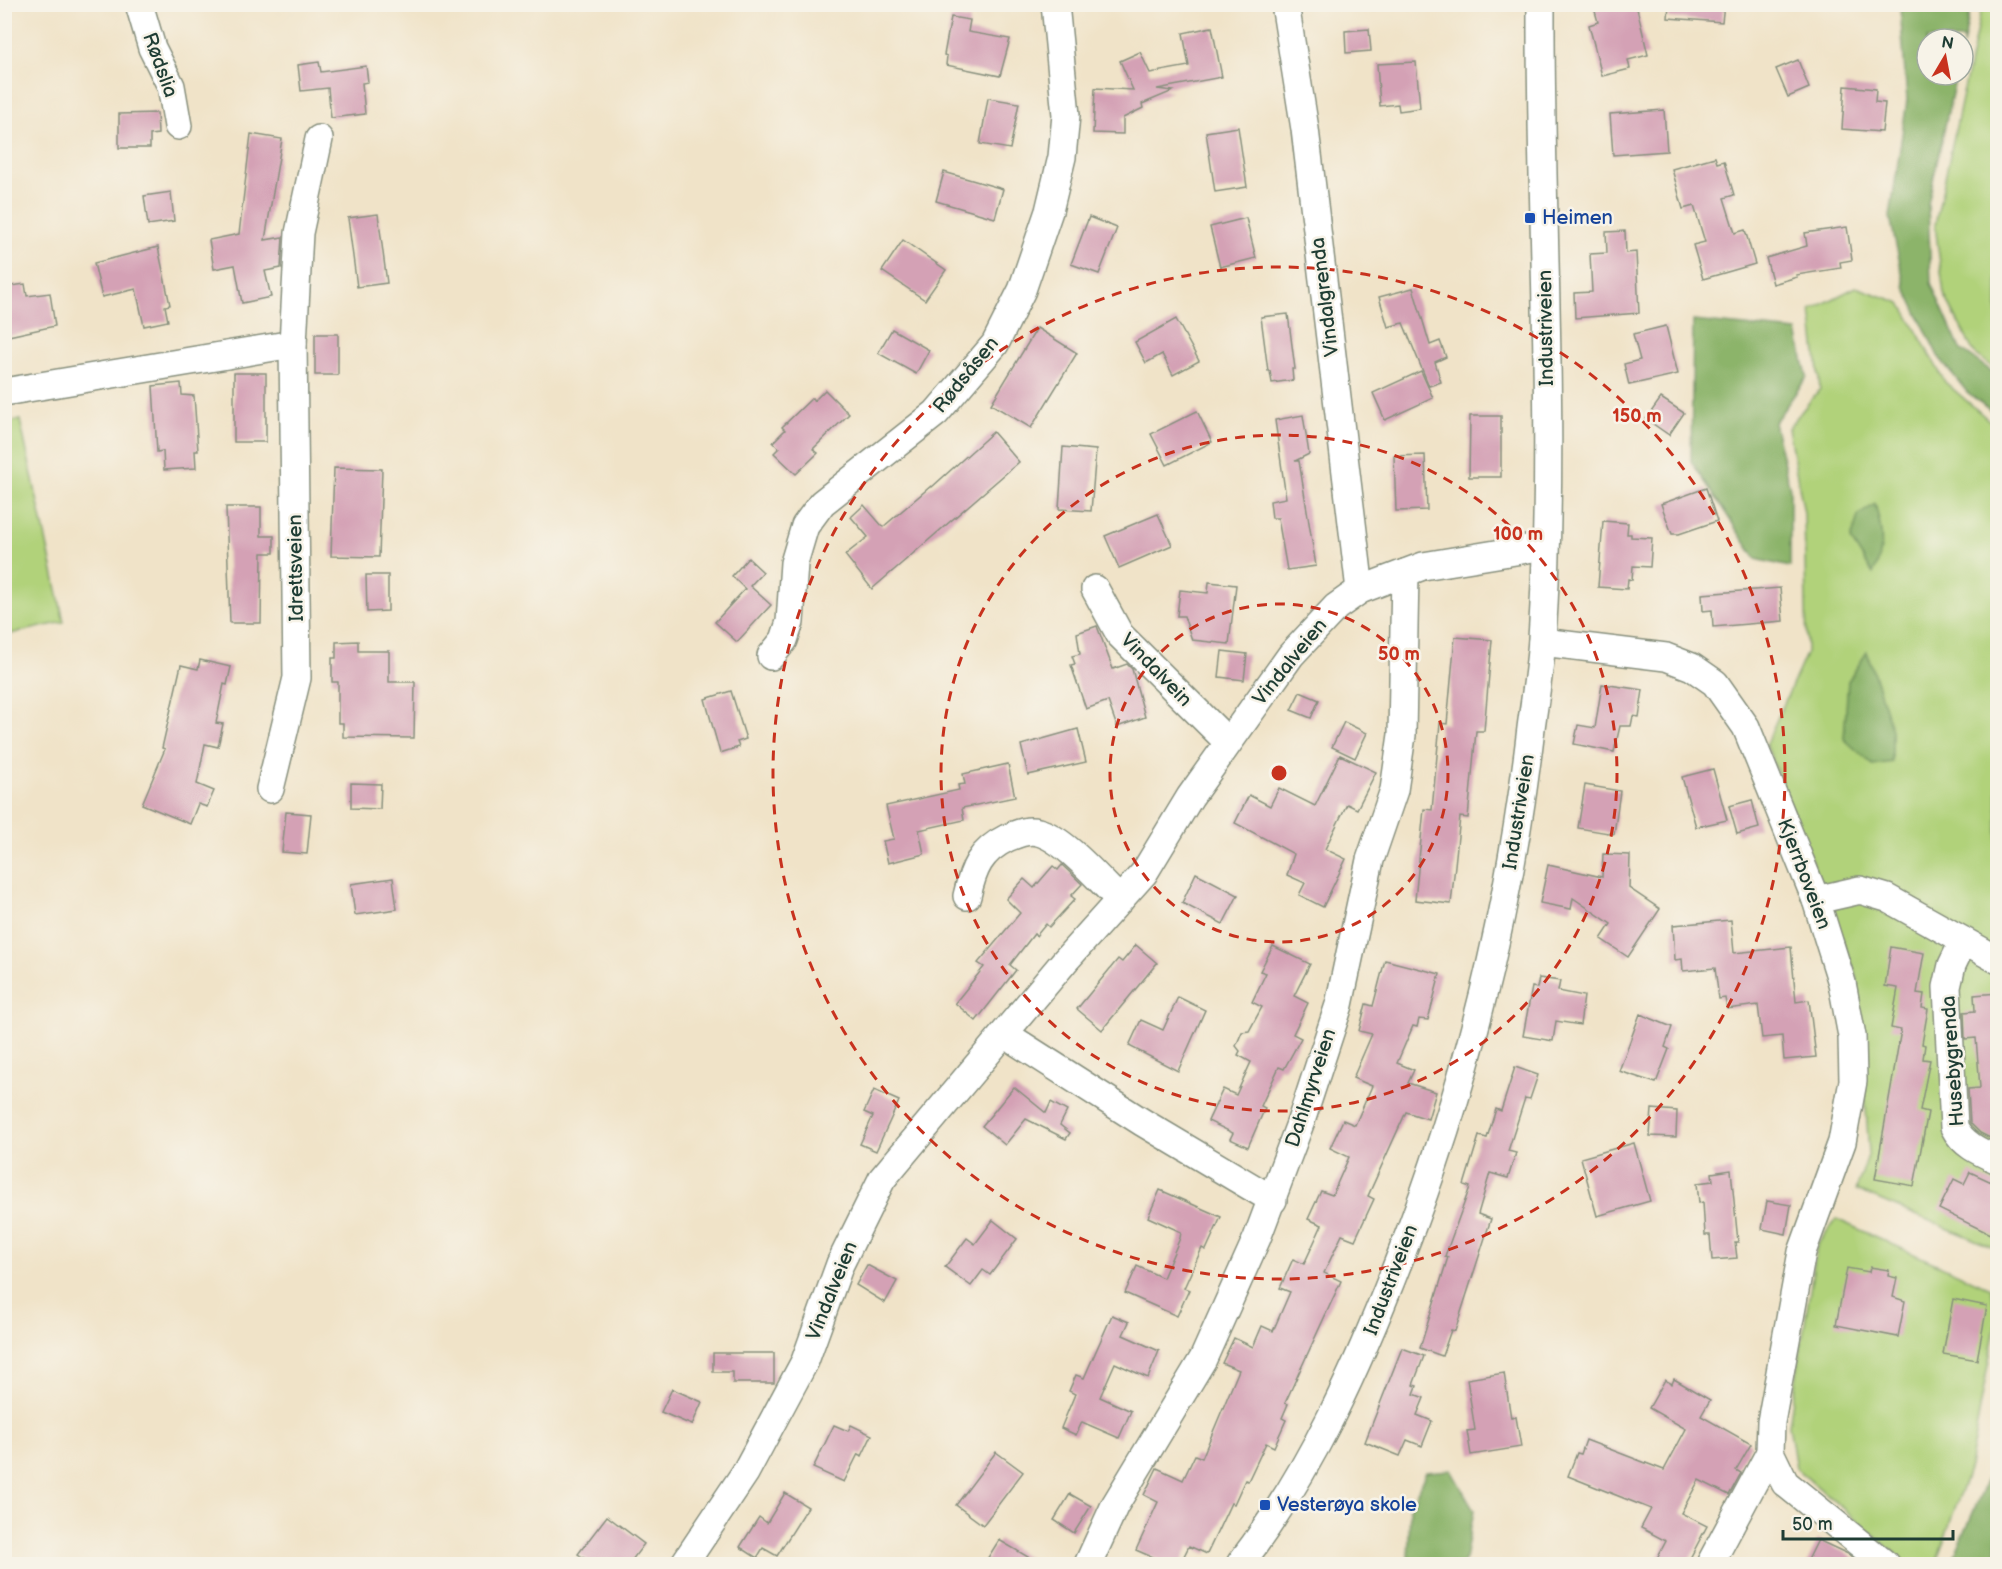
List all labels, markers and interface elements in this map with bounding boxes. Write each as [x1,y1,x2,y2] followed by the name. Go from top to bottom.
[1915,27,1975,87] north arrow
[137,29,183,101] street label: Rødslia
[1940,33,1955,54] text: N
[1542,206,1613,230] place label: Heimen
[1523,211,1537,225] marker: Heimen
[1306,236,1344,358] street label: Vindalgrenda
[1533,270,1559,386] street label: Industriveien
[928,332,1004,418] street label: Rødsåsen
[1612,406,1662,427] text: 150 m
[283,514,309,622] street label: Idrettsveien
[1493,524,1543,545] text: 100 m
[1248,614,1332,710] street label: Vindalveien
[1115,628,1197,712] street label: Vindalvein
[1378,644,1420,665] text: 50 m
[1498,753,1540,871] street label: Industriveien
[1269,763,1289,783] centre of rings
[1772,815,1836,933] street label: Kjerrboveien
[1936,995,1970,1127] street label: Husebygrenda
[1281,1026,1341,1150] street label: Dahlmyrveien
[1359,1221,1423,1339] street label: Industriveien
[801,1238,863,1344] street label: Vindalveien
[1277,1493,1417,1517] place label: Vesterøya skole
[1258,1498,1272,1512] marker: Vesterøya skole
[1783,1503,1952,1541] scale bar
[1792,1514,1833,1535] text: 50 m

